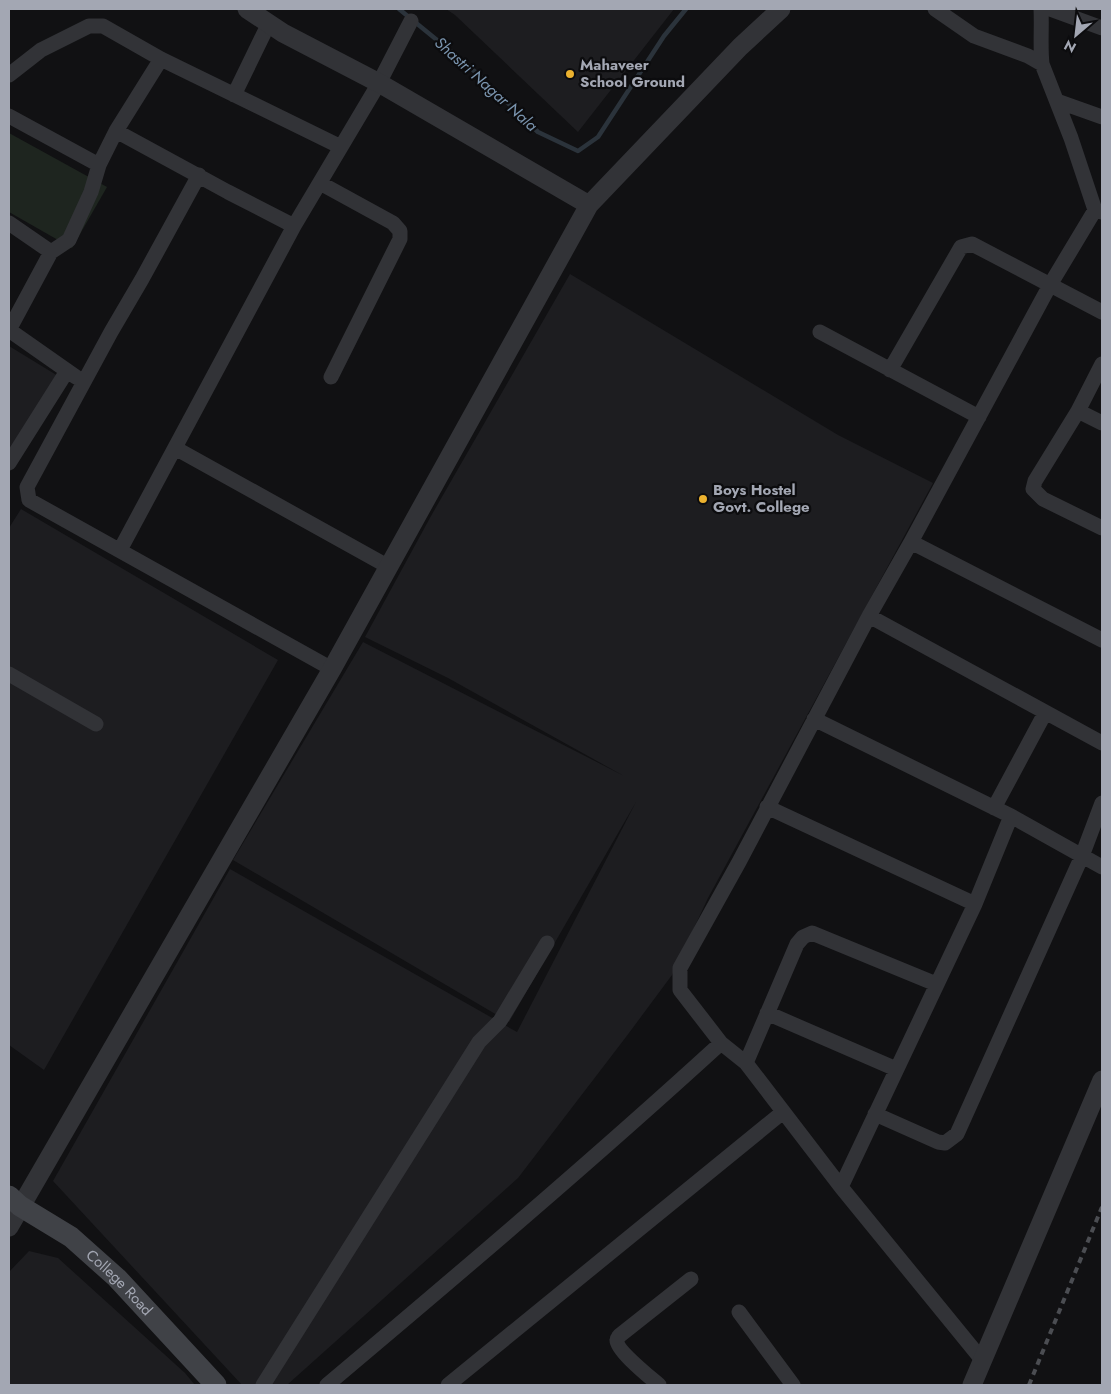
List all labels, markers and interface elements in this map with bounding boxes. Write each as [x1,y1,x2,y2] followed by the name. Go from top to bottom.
[1051,10,1101,60] north arrow
[429,31,543,137] water label: Shastri Nagar Nala
[1060,35,1080,58] text: N
[580,54,685,93] place label: Mahaveer School Ground
[564,68,576,80] marker: Mahaveer School Ground
[713,479,810,518] place label: Boys Hostel Govt. College
[697,493,709,505] marker: Boys Hostel Govt. College
[81,1244,158,1321] street label: College Road

